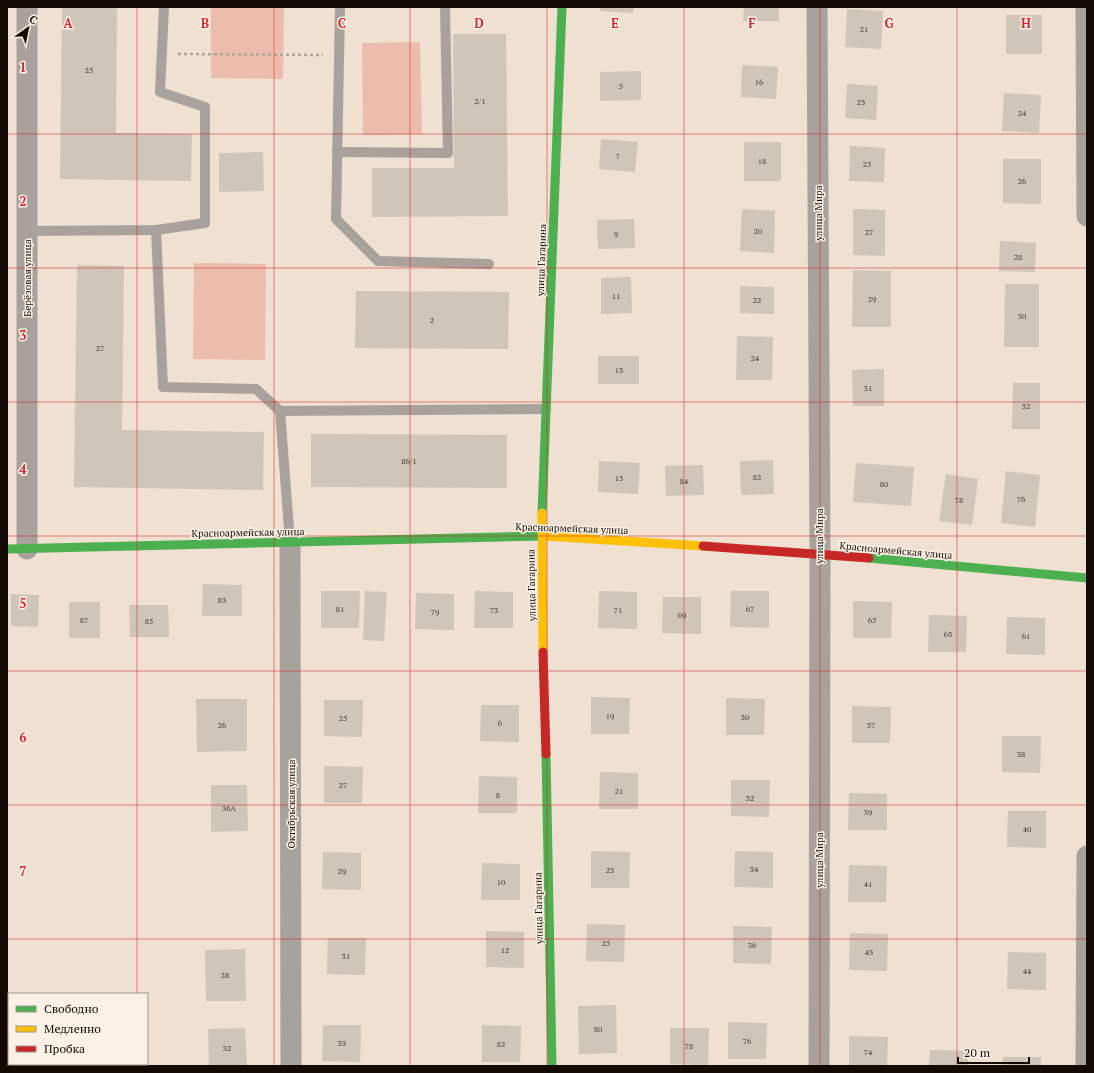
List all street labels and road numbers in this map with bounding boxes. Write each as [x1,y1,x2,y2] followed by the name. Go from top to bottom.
[812,185,825,242] street label: улица Мира
[534,224,549,297] street label: улица Гагарина
[21,239,34,317] street label: Берёзовая улица
[813,508,826,565] street label: улица Мира
[515,520,629,537] street label: Красноармейская улица
[191,525,305,540] street label: Красноармейская улица
[839,539,953,562] street label: Красноармейская улица
[524,549,539,622] street label: улица Гагарина
[285,759,298,849] street label: Октябрьская улица
[813,832,826,889] street label: улица Мира
[531,872,546,945] street label: улица Гагарина

